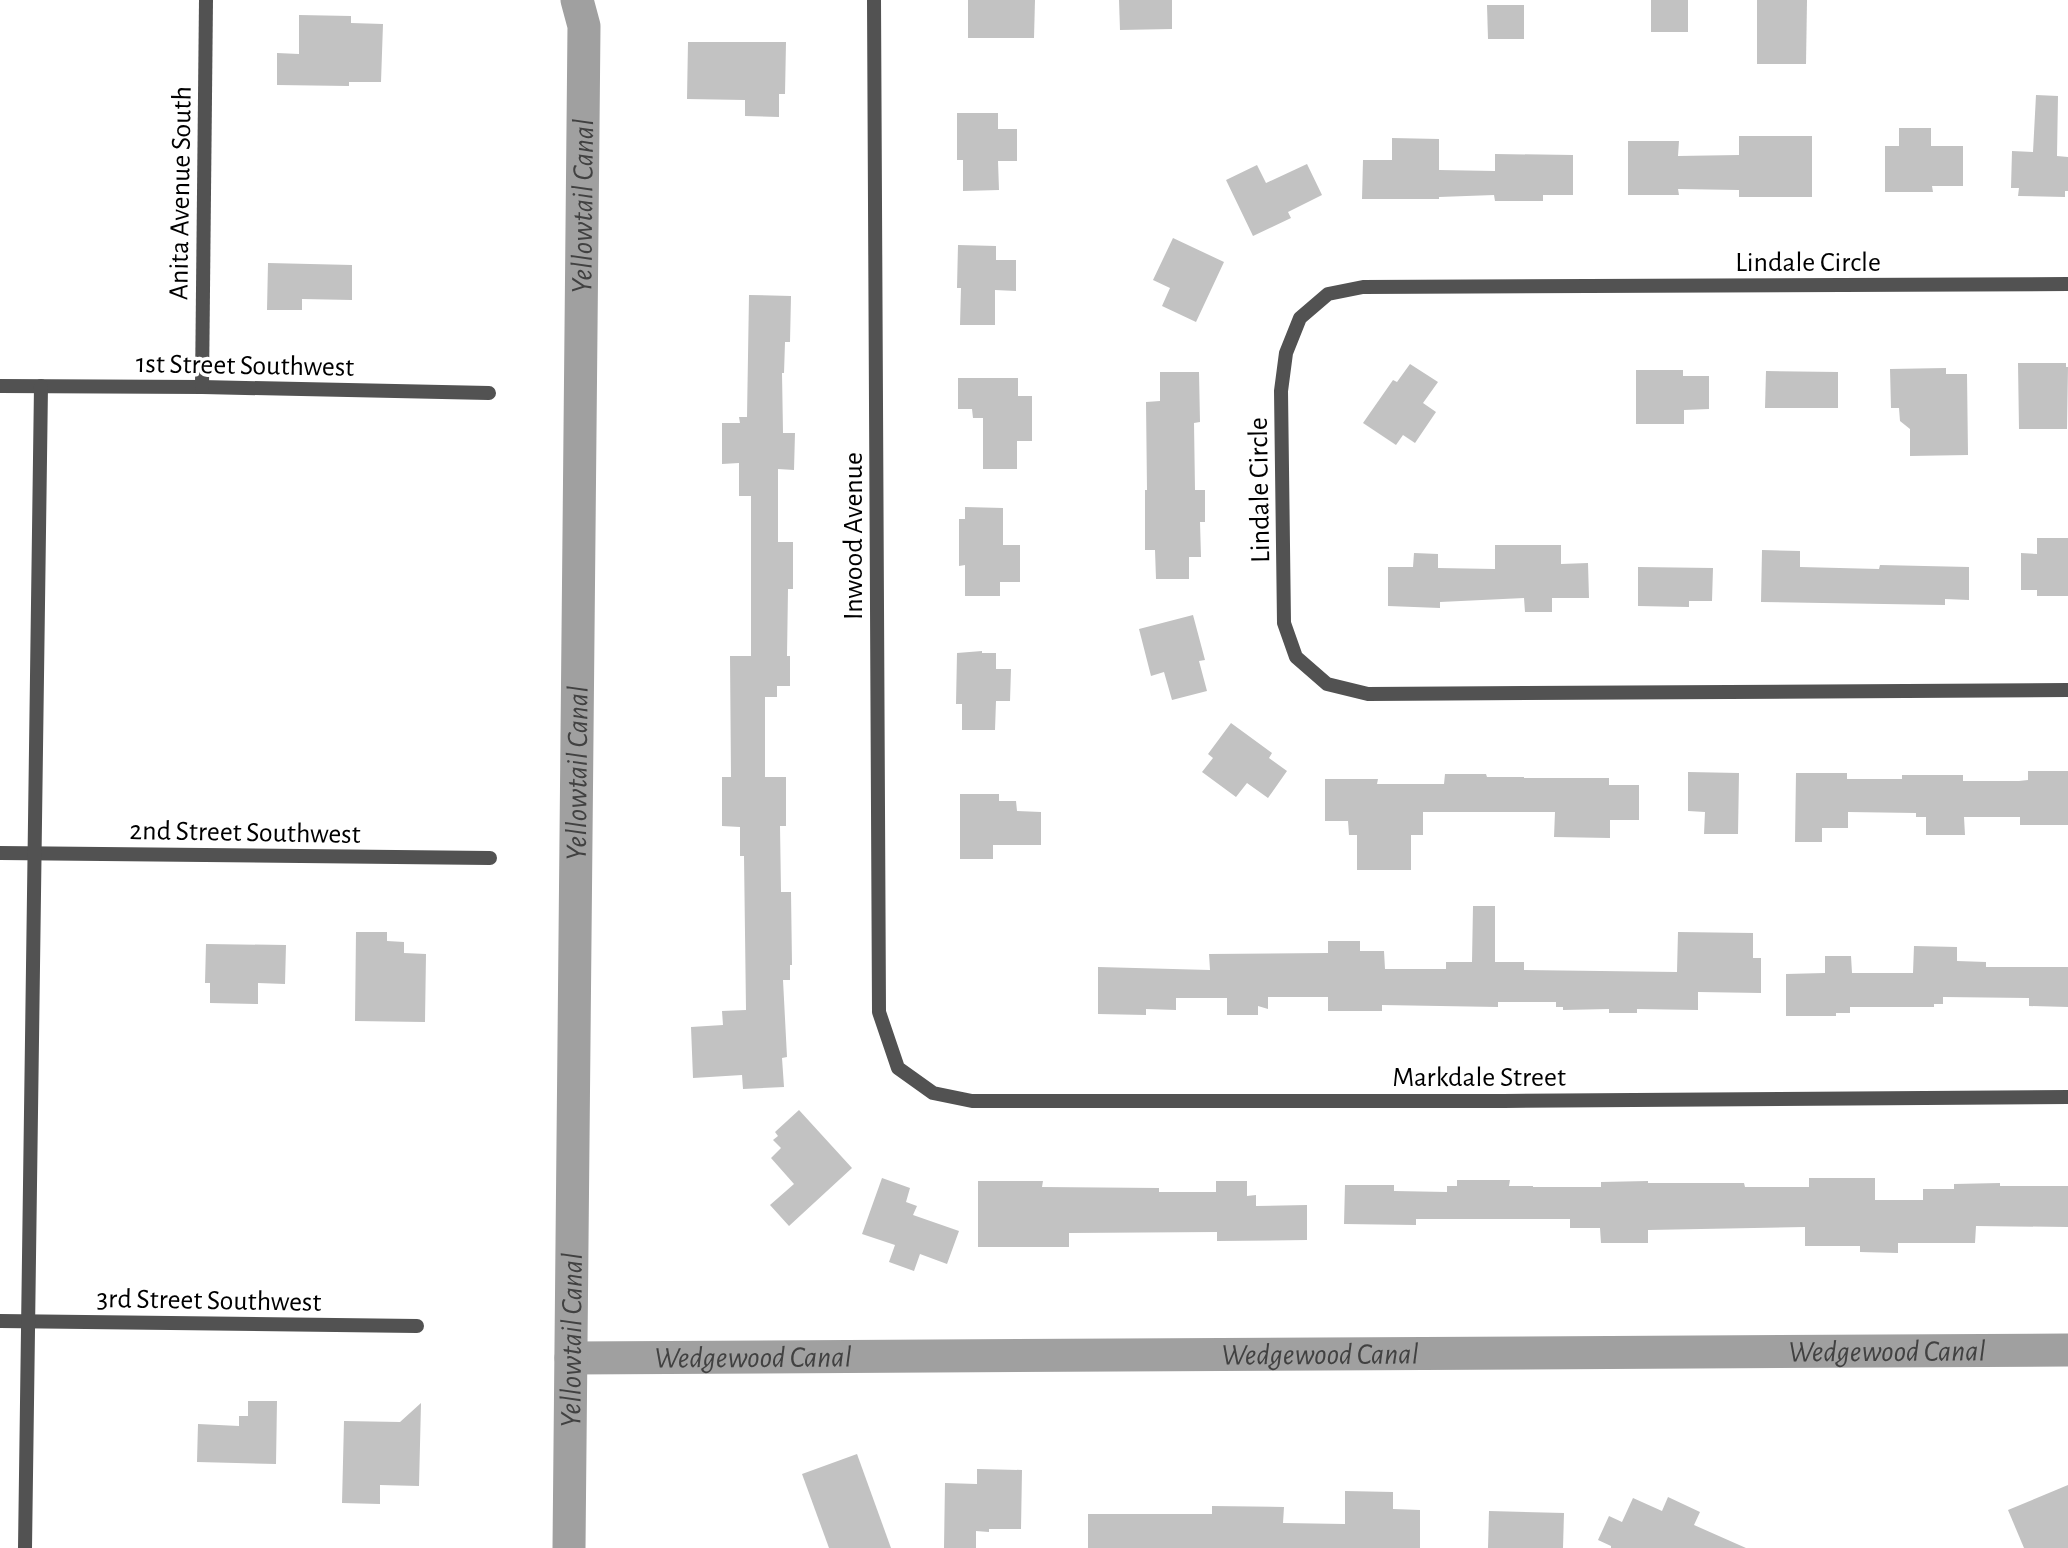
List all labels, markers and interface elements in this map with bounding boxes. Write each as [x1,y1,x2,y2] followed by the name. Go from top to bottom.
[165,86,197,300] street label: Anita Avenue South
[567,118,599,294] water label: Yellowtail Canal
[1735,249,1881,277] street label: Lindale Circle
[136,350,354,382] street label: 1st Street Southwest
[1245,417,1275,563] street label: Lindale Circle
[840,452,868,620] street label: Inwood Avenue
[562,685,593,861] water label: Yellowtail Canal
[129,817,361,849] street label: 2nd Street Southwest
[1392,1064,1566,1092] street label: Markdale Street
[556,1252,588,1428] water label: Yellowtail Canal
[96,1285,322,1317] street label: 3rd Street Southwest
[1788,1336,1986,1367] water label: Wedgewood Canal
[1221,1339,1419,1371] water label: Wedgewood Canal
[654,1342,852,1374] water label: Wedgewood Canal

